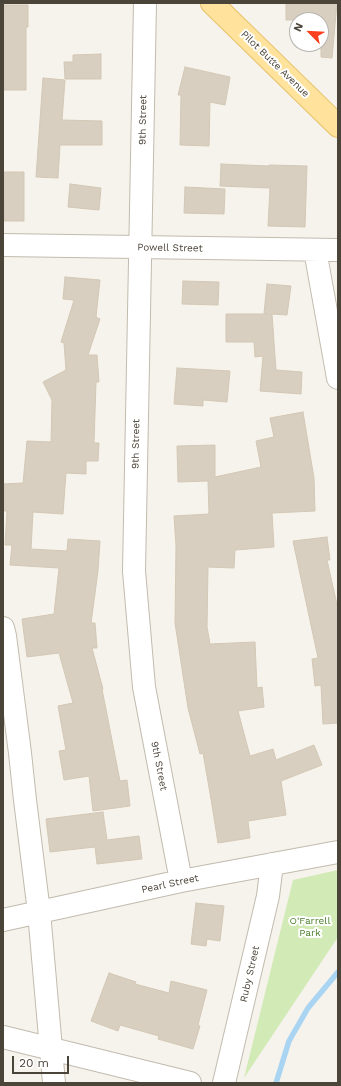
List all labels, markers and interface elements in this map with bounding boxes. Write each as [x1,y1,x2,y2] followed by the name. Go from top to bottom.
[289,12,329,52] north arrow
[291,21,306,34] text: N
[238,28,312,100] street label: Pilot Butte Avenue
[137,95,149,145] street label: 9th Street
[137,241,203,255] street label: Powell Street
[130,419,142,469] street label: 9th Street
[148,740,170,792] street label: 9th Street
[140,872,200,896] street label: Pearl Street
[290,915,330,938] park label: O'Farrell Park
[238,945,262,1003] street label: Ruby Street
[14,1048,71,1074] scale bar
[19,1056,49,1070] text: 20 m

